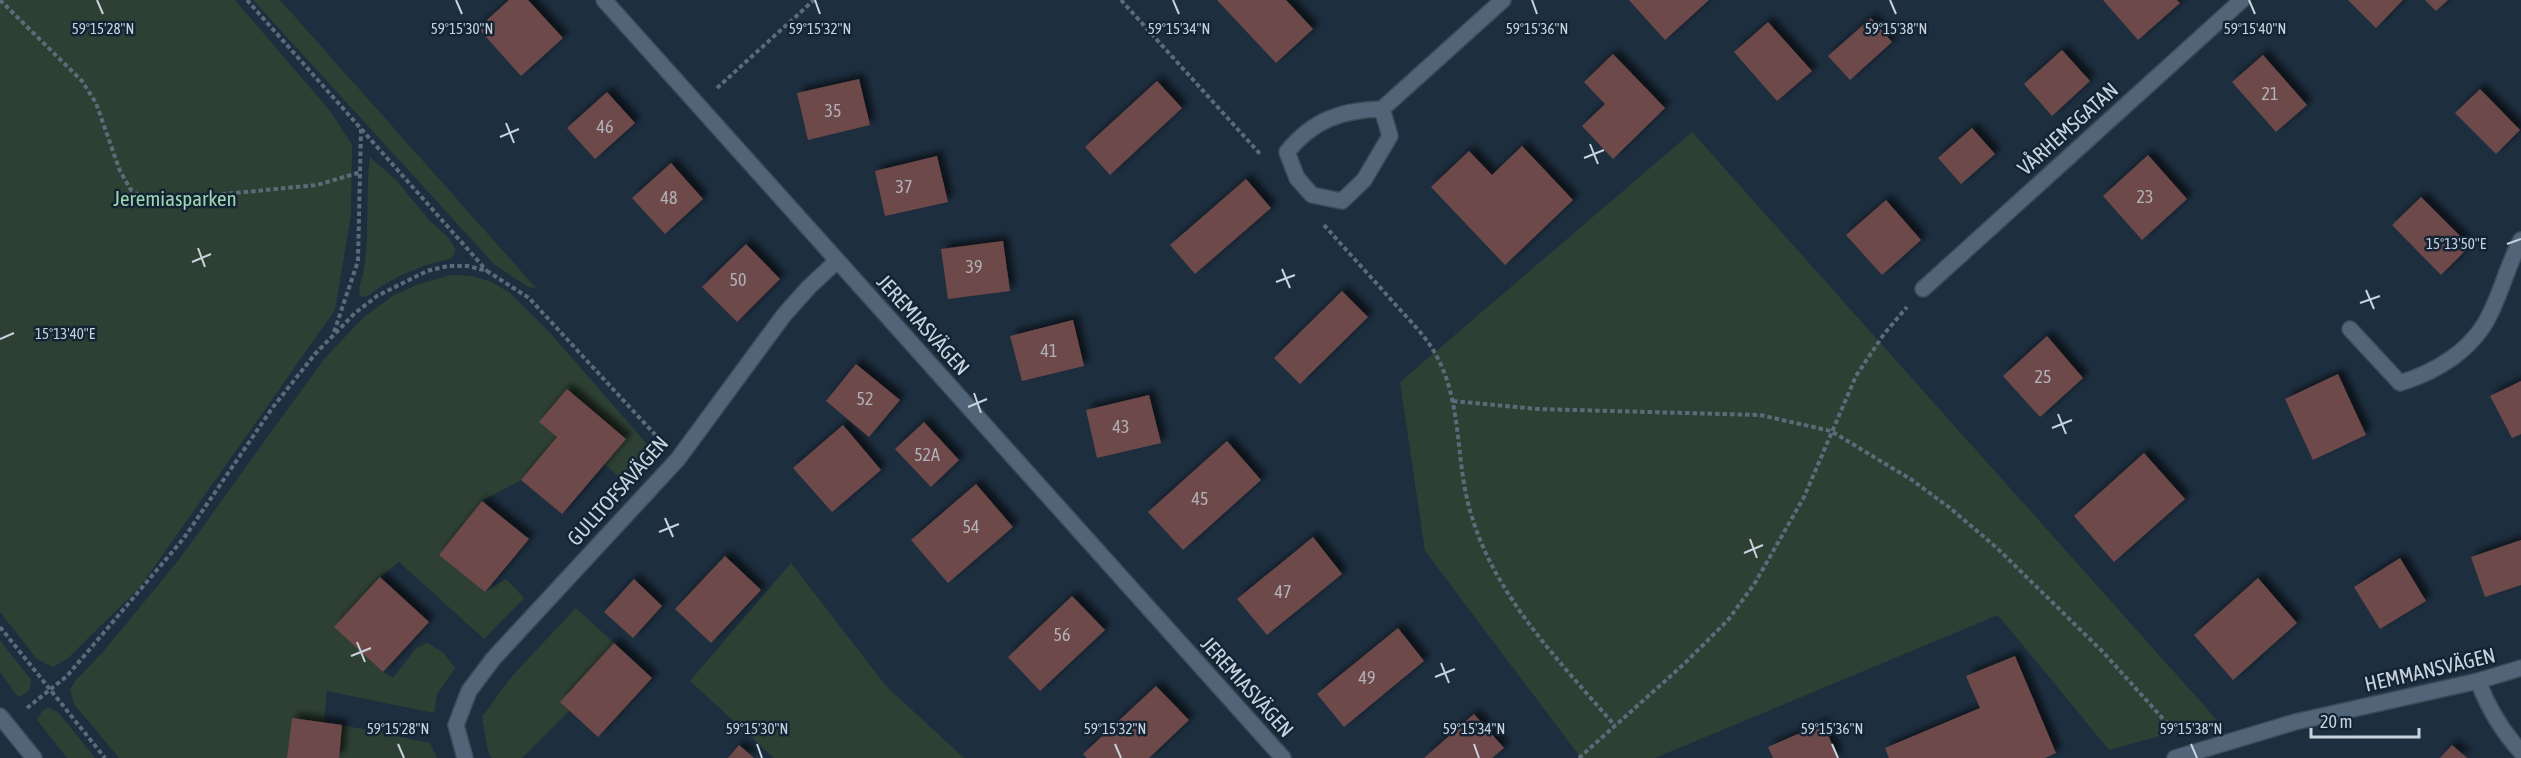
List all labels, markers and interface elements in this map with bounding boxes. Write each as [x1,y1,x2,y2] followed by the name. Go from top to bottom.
[72,20,134,37] text: 59°15'28"N
[431,20,493,37] text: 59°15'30"N
[789,20,851,37] text: 59°15'32"N
[1148,20,1210,37] text: 59°15'34"N
[1506,20,1568,37] text: 59°15'36"N
[1865,20,1927,37] text: 59°15'38"N
[2224,20,2286,37] text: 59°15'40"N
[2012,77,2122,179] street label: VÅRHEMSGATAN
[2262,83,2278,104] house number: 21
[825,100,841,121] house number: 35
[597,116,613,137] house number: 46
[896,176,912,197] house number: 37
[113,186,237,210] park label: Jeremiasparken
[2137,186,2153,207] house number: 23
[661,187,677,208] house number: 48
[2426,235,2487,252] text: 15°13'50"E
[966,256,982,277] house number: 39
[730,269,746,290] house number: 50
[873,269,975,379] street label: JEREMIASVÄGEN
[35,325,96,342] text: 15°13'40"E
[1041,340,1057,361] house number: 41
[2035,366,2051,387] house number: 25
[857,388,873,409] house number: 52
[1113,416,1129,437] house number: 43
[562,431,673,550] street label: GULLTOFSAVÄGEN
[914,444,940,465] house number: 52A
[1192,488,1208,509] house number: 45
[963,516,979,537] house number: 54
[1275,581,1291,602] house number: 47
[1054,624,1070,645] house number: 56
[1197,631,1299,741] street label: JEREMIASVÄGEN
[2362,642,2497,696] street label: HEMMANSVÄGEN
[1359,667,1375,688] house number: 49
[2311,701,2419,739] scale bar
[2320,711,2352,732] text: 20 m
[367,720,429,737] text: 59°15'28"N
[726,720,788,737] text: 59°15'30"N
[1084,720,1146,737] text: 59°15'32"N
[1443,720,1505,737] text: 59°15'34"N
[1801,720,1863,737] text: 59°15'36"N
[2160,720,2222,737] text: 59°15'38"N

